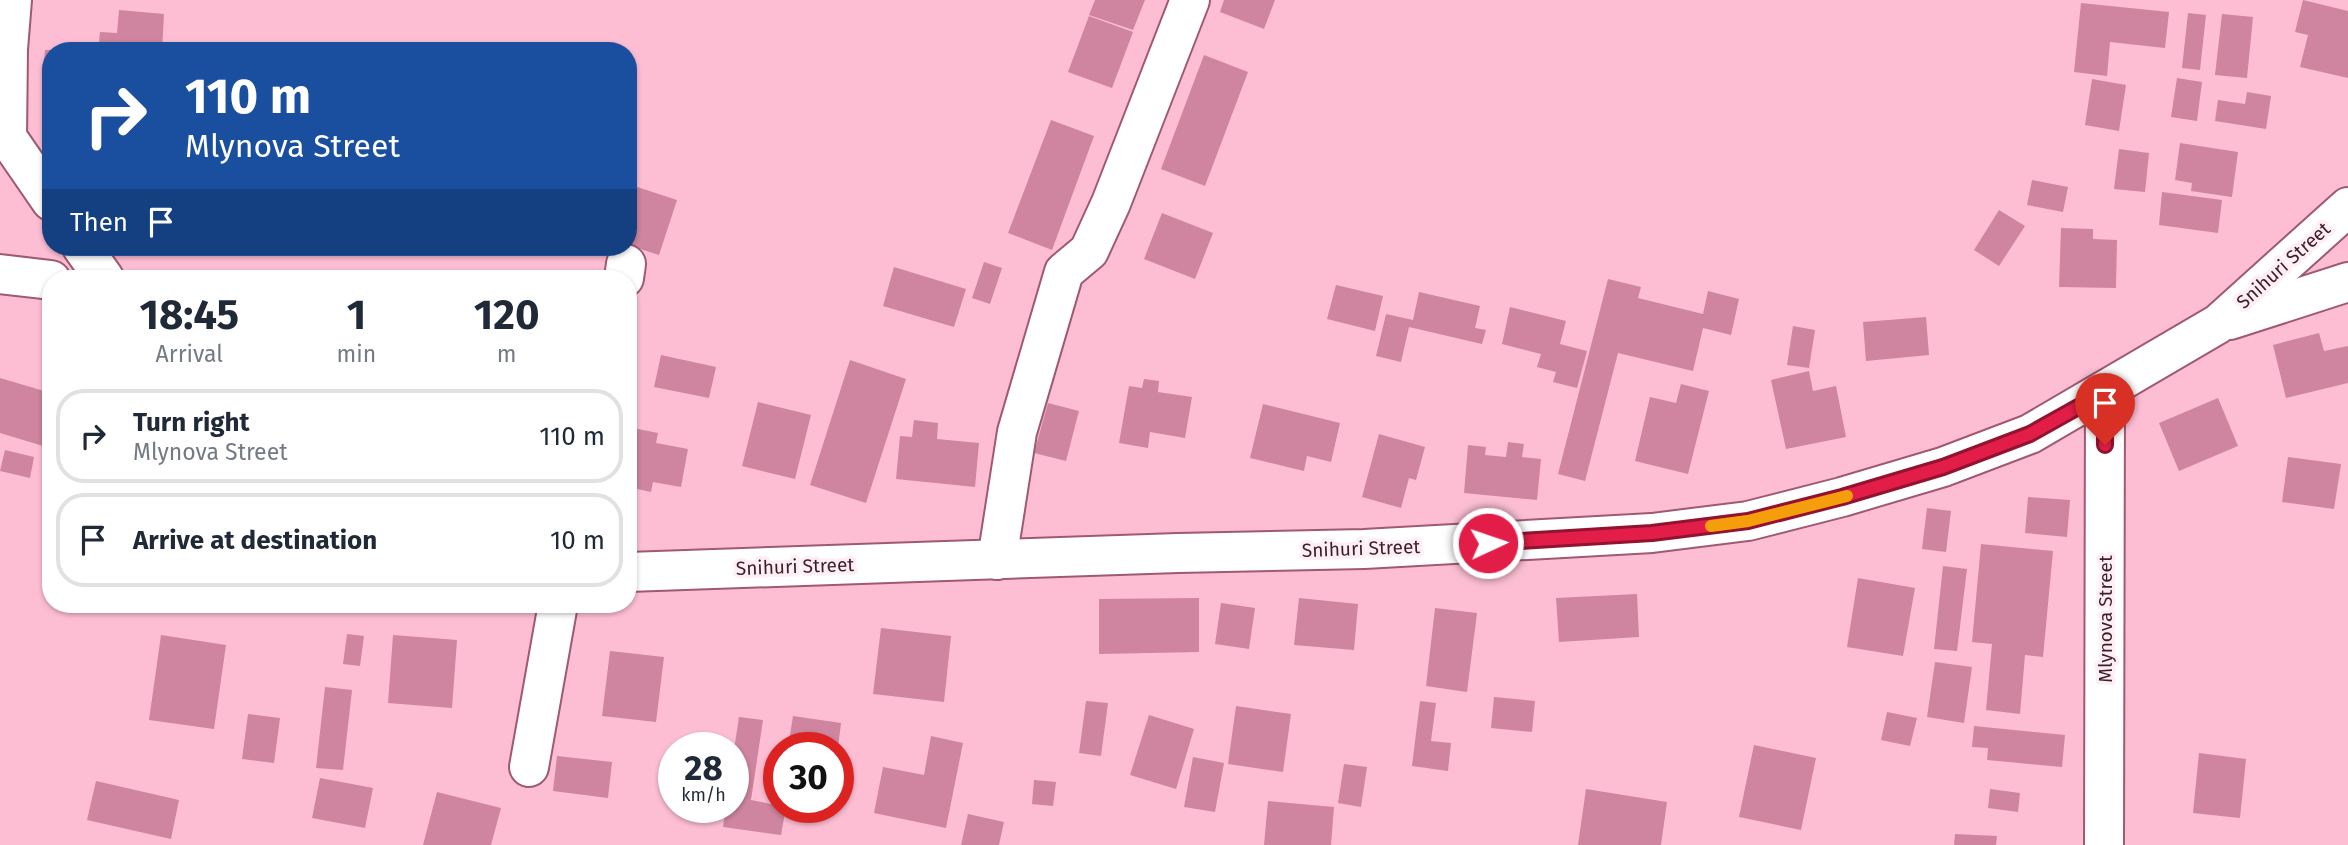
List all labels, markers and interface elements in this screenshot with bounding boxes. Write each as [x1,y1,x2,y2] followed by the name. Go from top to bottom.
[185,67,311,126] text: 110 m
[70,70,161,161] icon: right
[185,127,400,165] text: Mlynova Street
[142,203,180,241] icon: arrive
[70,207,128,238] text: Then
[2232,217,2335,314] street label: Snihuri Street
[139,290,239,340] text: 18:45
[347,290,366,340] text: 1
[474,290,540,340] text: 120
[156,340,223,368] text: Arrival
[337,340,376,368] text: min
[497,340,516,368] text: m
[2075,373,2135,445] pin
[2086,384,2124,422] icon: arrive
[133,407,250,438] text: Turn right
[74,417,112,455] icon: right
[539,421,605,452] text: 110 m
[133,438,288,466] text: Mlynova Street
[1451,506,1525,580] position arrow
[74,521,112,559] icon: arrive
[133,525,377,556] text: Arrive at destination
[550,525,605,556] text: 10 m
[1301,535,1421,562] street label: Snihuri Street
[735,553,855,580] street label: Snihuri Street
[2094,555,2117,683] street label: Mlynova Street
[763,732,854,823] speed limit sign: 30
[684,747,723,789] text: 28
[681,784,726,806] text: km/h

